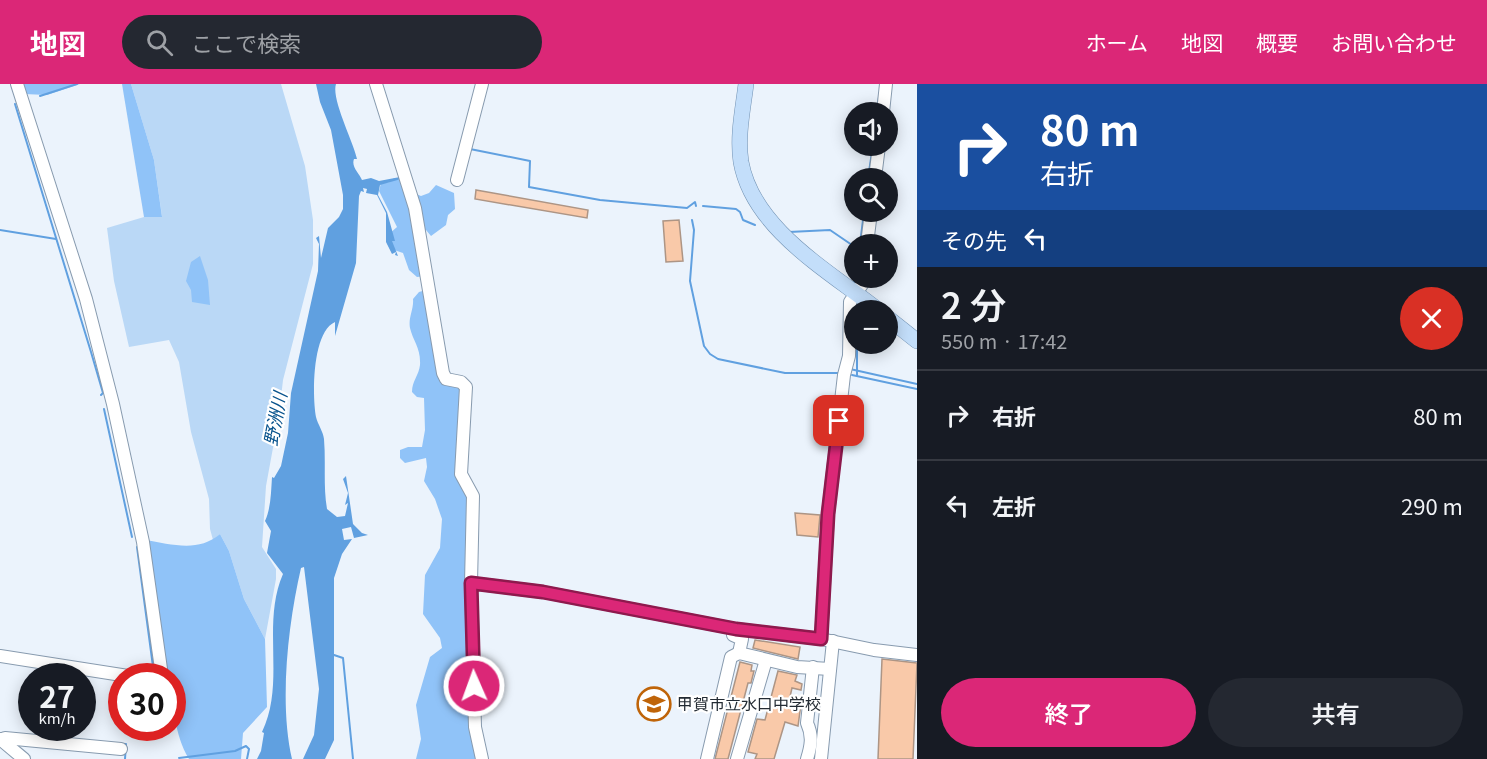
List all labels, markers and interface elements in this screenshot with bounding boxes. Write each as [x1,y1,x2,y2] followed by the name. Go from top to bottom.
[122,15,542,69] search box
[30,22,86,62] text: 地図
[143,26,176,59] icon: search
[191,26,301,58] text: ここで検索
[1086,27,1148,57] text: ホーム
[1181,27,1223,57] text: 地図
[1256,27,1298,57] text: 概要
[1331,27,1457,57] text: お問い合わせ
[1040,97,1140,158] text: 80 m
[844,102,898,354] map controls
[844,102,898,156] button: sound
[941,108,1019,186] icon: right
[1040,153,1094,192] text: 右折
[844,168,898,222] button: search
[1019,222,1052,255] icon: left
[941,223,1007,255] text: その先
[844,234,898,288] button: +
[941,277,1006,329] text: 2 分
[1400,287,1463,350] button: close
[844,300,898,354] button: −
[941,326,1067,355] text: 550 m · 17:42
[256,388,292,448] water label: 野洲川
[813,395,864,446] pin
[941,399,974,432] icon: right
[992,399,1036,431] text: 右折
[1413,399,1463,431] text: 80 m
[822,404,855,437] icon: arrive
[941,489,974,522] icon: left
[992,489,1036,521] text: 左折
[1401,489,1463,521] text: 290 m
[442,654,506,718] position arrow
[108,663,186,741] speed limit sign: 30
[39,673,75,717] text: 27
[941,678,1196,747] button: 終了
[1208,678,1463,747] button: 共有
[636,686,672,722] school or university icon: 甲賀市立水口中学校
[677,691,821,715] place label: 甲賀市立水口中学校
[38,707,76,728] text: km/h

